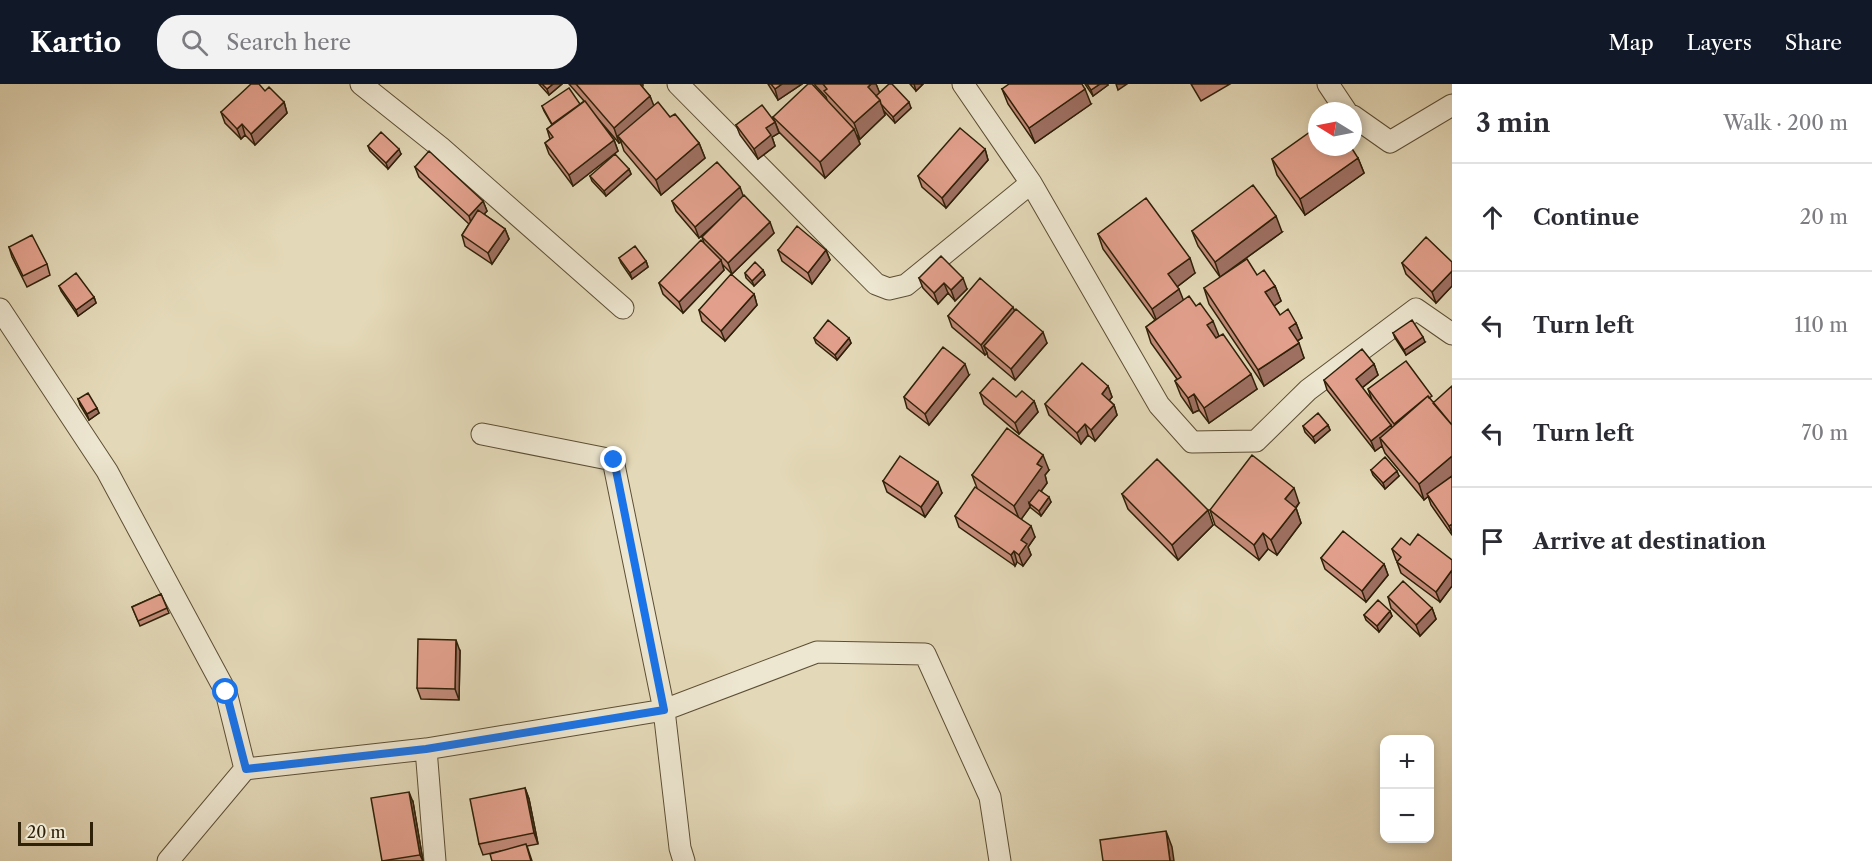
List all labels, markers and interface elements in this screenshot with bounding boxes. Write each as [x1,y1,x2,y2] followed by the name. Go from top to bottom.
[157,15,577,69] search box
[30,25,121,59] text: Kartio
[178,26,211,59] icon: search
[226,29,351,56] text: Search here
[1609,30,1654,55] text: Map
[1687,30,1752,55] text: Layers
[1785,30,1842,55] text: Share
[1308,102,1362,156] north arrow
[1476,107,1550,139] text: 3 min
[1723,111,1848,135] text: Walk · 200 m
[1476,201,1509,234] icon: ahead
[1533,204,1639,231] text: Continue
[1800,205,1848,229] text: 20 m
[1476,309,1509,342] icon: left
[1533,312,1634,339] text: Turn left
[1795,313,1848,337] text: 110 m
[1476,417,1509,450] icon: left
[1533,420,1634,447] text: Turn left
[1802,421,1848,445] text: 70 m
[600,446,626,472] route end
[1476,525,1509,558] icon: arrive
[1533,528,1766,555] text: Arrive at destination
[212,678,238,704] route start
[1380,735,1434,843] map controls
[1380,735,1434,789] button: +
[1380,789,1434,843] button: −
[18,819,93,846] scale bar
[27,822,66,842] text: 20 m

